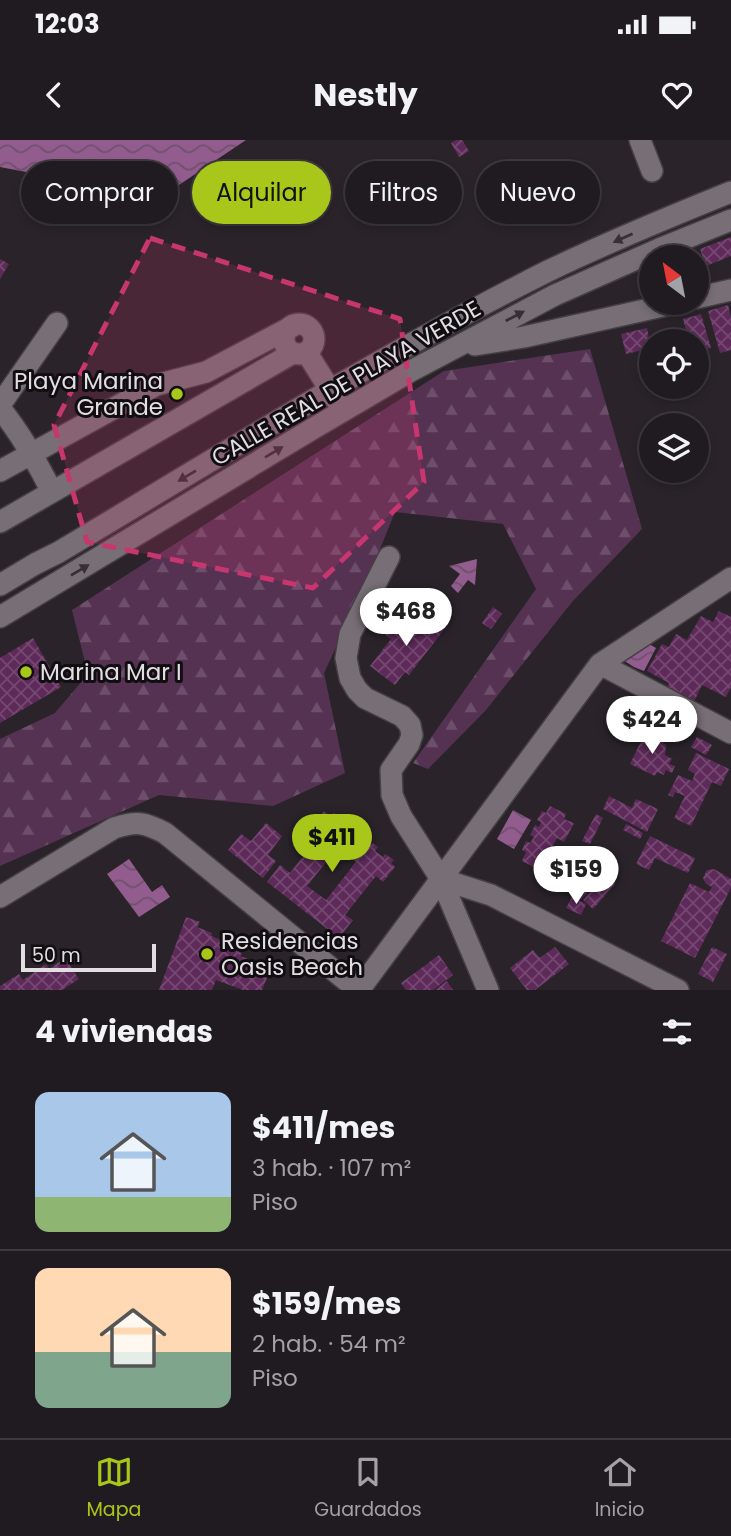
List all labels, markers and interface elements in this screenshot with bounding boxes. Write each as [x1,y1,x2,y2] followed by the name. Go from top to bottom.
[35,6,100,42] text: 12:03
[313,72,418,117] text: Nestly
[35,76,73,114] icon: back
[658,76,696,114] icon: heart
[21,161,178,224] chip: Comprar
[192,161,331,224] chip: Alquilar
[345,161,462,224] chip: Filtros
[476,161,600,224] chip: Nuevo
[613,232,633,244] one-way arrow
[639,245,709,315] north arrow
[639,245,709,483] map controls
[206,293,486,473] street label: CALLE REAL DE PLAYA VERDE
[505,310,525,322] one-way arrow
[639,329,709,399] button: locate
[14,365,163,423] place label: Playa Marina Grande
[169,386,185,402] marker: Playa Marina Grande
[639,413,709,483] button: layers
[265,446,284,458] one-way arrow
[178,469,197,482] one-way arrow
[70,564,89,576] one-way arrow
[365,588,447,648] pin: $468
[376,595,436,627] text: $468
[40,656,182,688] place label: Marina Mar I
[18,664,34,680] marker: Marina Mar I
[611,696,693,756] pin: $424
[622,703,682,735] text: $424
[291,814,373,874] pin: $411
[308,821,356,853] text: $411
[535,846,617,906] pin: $159
[550,853,602,885] text: $159
[221,925,363,983] place label: Residencias Oasis Beach
[21,941,156,973] scale bar
[32,942,81,969] text: 50 m
[199,946,215,962] marker: Residencias Oasis Beach
[35,1010,213,1053] text: 4 viviendas
[658,1013,696,1051] icon: filters
[252,1106,395,1149] text: $411/mes
[91,1120,175,1204] icon: home
[252,1152,411,1184] text: 3 hab. · 107 m²
[252,1186,298,1218] text: Piso
[252,1282,402,1325] text: $159/mes
[91,1296,175,1380] icon: home
[252,1328,406,1360] text: 2 hab. · 54 m²
[252,1362,298,1394] text: Piso
[86,1453,141,1524] tab: Mapa
[314,1453,422,1524] tab: Guardados
[595,1453,645,1524] tab: Inicio

